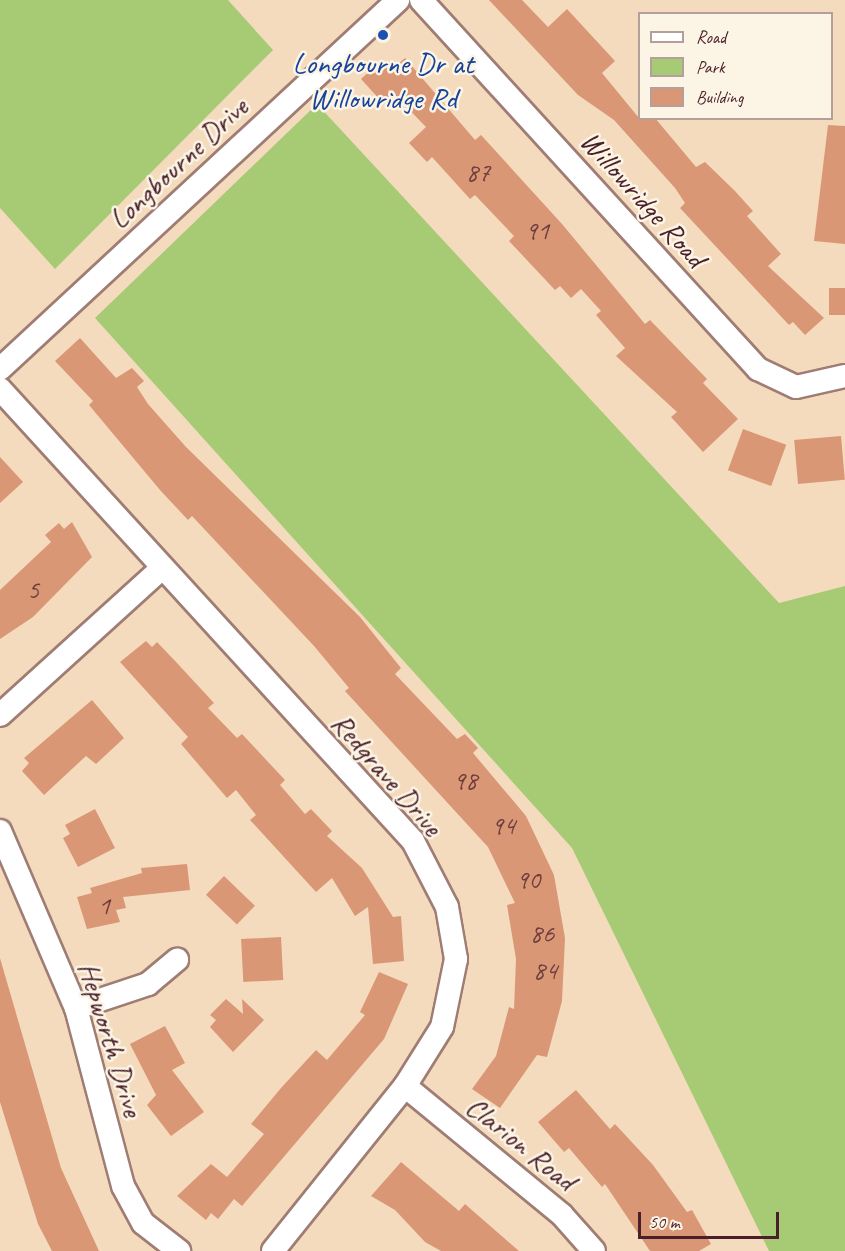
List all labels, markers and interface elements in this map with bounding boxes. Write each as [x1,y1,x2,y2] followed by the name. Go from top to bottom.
[638,12,833,120] legend
[696,26,726,48] text: Road
[376,28,390,42] marker: Longbourne Dr at Willowridge Rd
[292,45,474,116] place label: Longbourne Dr at Willowridge Rd
[696,56,725,78] text: Park
[696,86,743,108] text: Building
[101,89,255,237] street label: Longbourne Drive
[573,124,713,274] street label: Willowridge Road
[466,157,490,189] house number: 87
[525,215,549,247] house number: 91
[27,574,39,606] house number: 5
[324,705,450,843] street label: Redgrave Drive
[453,765,477,797] house number: 98
[491,810,515,842] house number: 94
[516,864,540,896] house number: 90
[98,890,110,922] house number: 1
[530,918,554,950] house number: 86
[533,955,557,987] house number: 84
[70,957,152,1121] street label: Hepworth Drive
[459,1088,583,1198] street label: Clarion Road
[641,1200,782,1238] scale bar
[649,1211,680,1233] text: 50 m

